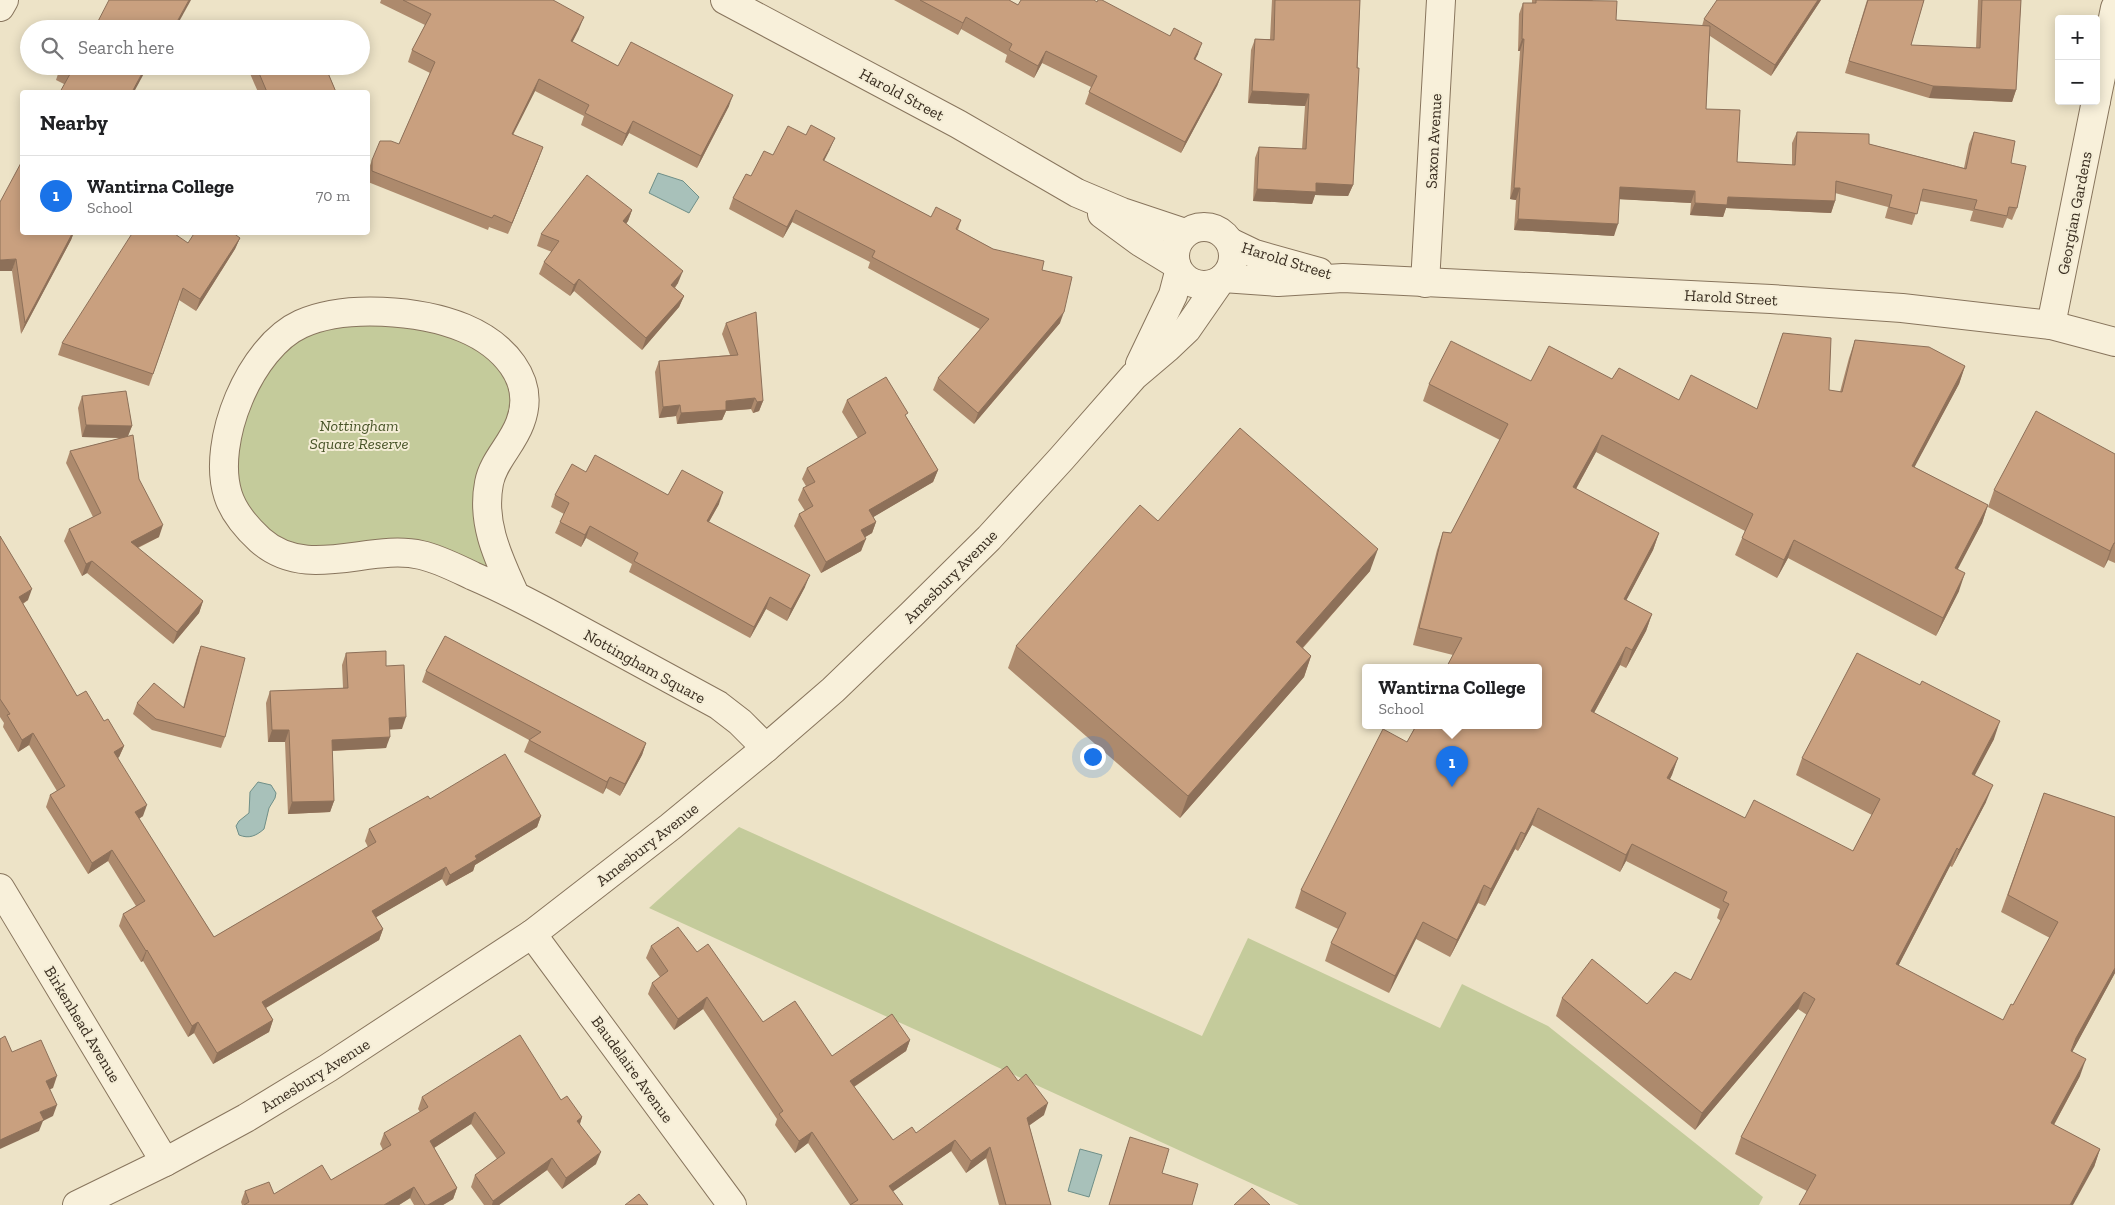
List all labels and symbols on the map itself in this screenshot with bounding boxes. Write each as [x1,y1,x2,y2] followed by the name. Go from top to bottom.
[856,64,948,125] street label: Harold Street
[1422,93,1445,189] street label: Saxon Avenue
[2053,150,2096,276] street label: Georgian Gardens
[1239,238,1334,283] street label: Harold Street
[1684,286,1778,309] street label: Harold Street
[310,416,408,453] park label: Nottingham Square Reserve
[900,526,1001,627] street label: Amesbury Avenue
[581,625,709,708] street label: Nottingham Square
[1080,744,1106,770] your location
[1436,746,1468,787] pin: 1
[592,799,702,890] street label: Amesbury Avenue
[40,963,125,1086] street label: Birkenhead Avenue
[588,1012,678,1126] street label: Baudelaire Avenue
[257,1034,373,1116] street label: Amesbury Avenue

